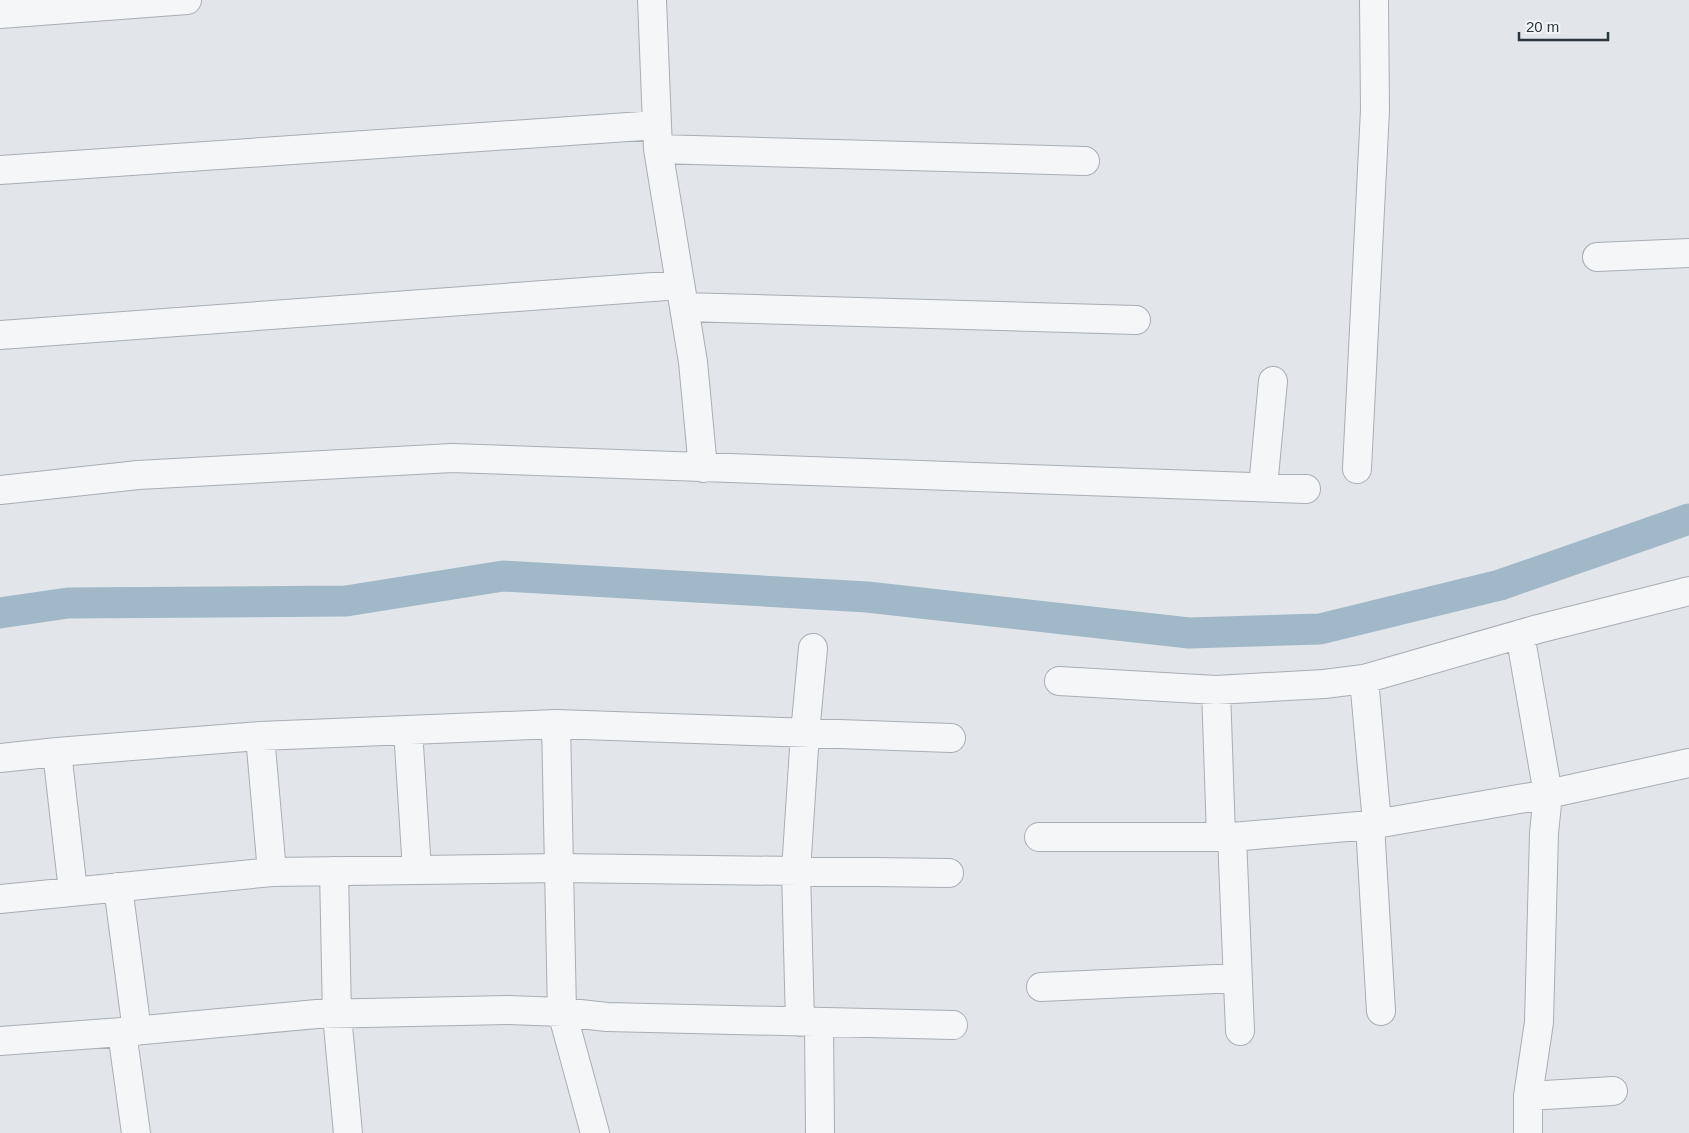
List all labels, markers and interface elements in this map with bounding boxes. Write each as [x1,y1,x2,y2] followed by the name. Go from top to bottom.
[1519,10,1608,42] scale bar
[1526,18,1559,35] text: 20 m

